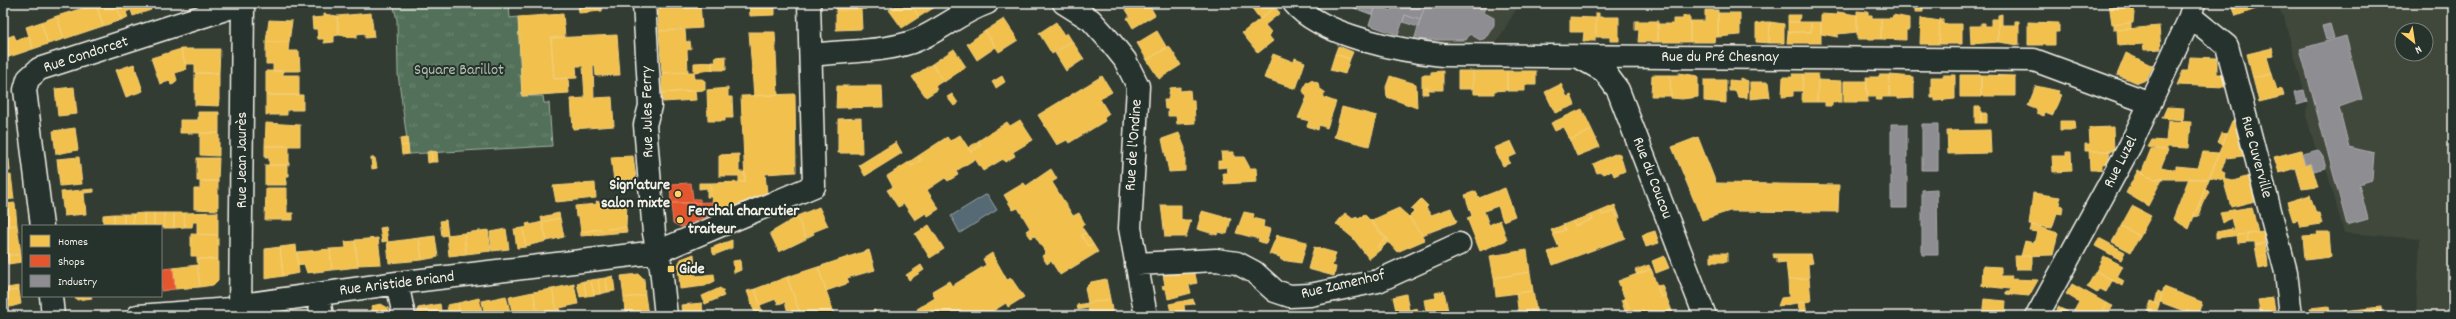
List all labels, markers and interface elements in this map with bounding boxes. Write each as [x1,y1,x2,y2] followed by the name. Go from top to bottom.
[2394,22,2434,62] north arrow
[41,30,131,79] street label: Rue Condorcet
[2411,41,2424,57] text: N
[1661,46,1779,69] street label: Rue du Pré Chesnay
[414,59,504,82] park label: Square Barillot
[636,65,660,158] street label: Rue Jules Ferry
[1119,98,1149,192] street label: Rue de l'Ondine
[231,111,254,208] street label: Rue Jean Jaurès
[2234,113,2278,201] street label: Rue Cuverville
[2098,132,2144,192] street label: Rue Luzel
[1626,134,1678,222] street label: Rue du Coucou
[601,174,670,215] place label: Sign'ature salon mixte
[673,189,683,199] marker: Sign'ature salon mixte
[688,200,800,241] place label: Ferchal charcutier traiteur
[675,215,685,225] marker: Ferchal charcutier traiteur
[22,225,162,297] legend
[58,234,88,251] text: Homes
[58,254,85,271] text: Shops
[679,258,705,281] place label: Gide
[666,264,676,274] marker: Gide
[1299,264,1388,306] street label: Rue Zamenhof
[338,266,456,302] street label: Rue Aristide Briand
[58,274,98,291] text: Industry

